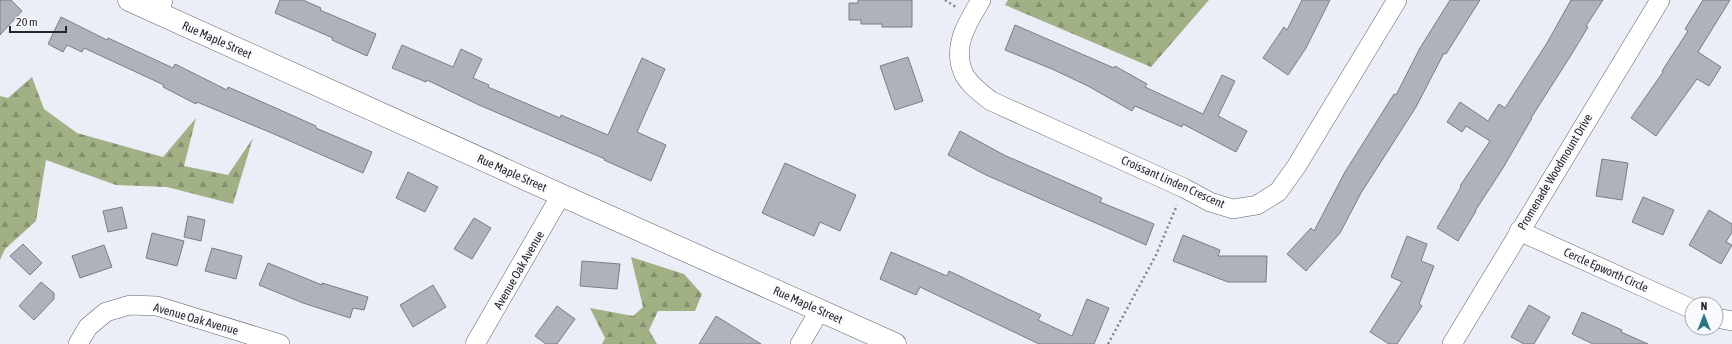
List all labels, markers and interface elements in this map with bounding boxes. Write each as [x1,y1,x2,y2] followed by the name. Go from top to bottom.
[10,8,66,34] scale bar
[16,15,38,29] text: 20 m
[180,18,254,62] street label: Rue Maple Street
[1515,111,1595,233] street label: Promenade Woodmount Drive
[475,151,549,195] street label: Rue Maple Street
[1119,153,1227,211] street label: Croissant Linden Crescent
[491,229,547,311] street label: Avenue Oak Avenue
[1561,245,1651,295] street label: Cercle Epworth Circle
[771,283,845,327] street label: Rue Maple Street
[1684,296,1724,336] north arrow
[152,300,240,338] street label: Avenue Oak Avenue
[1701,300,1707,312] text: N

